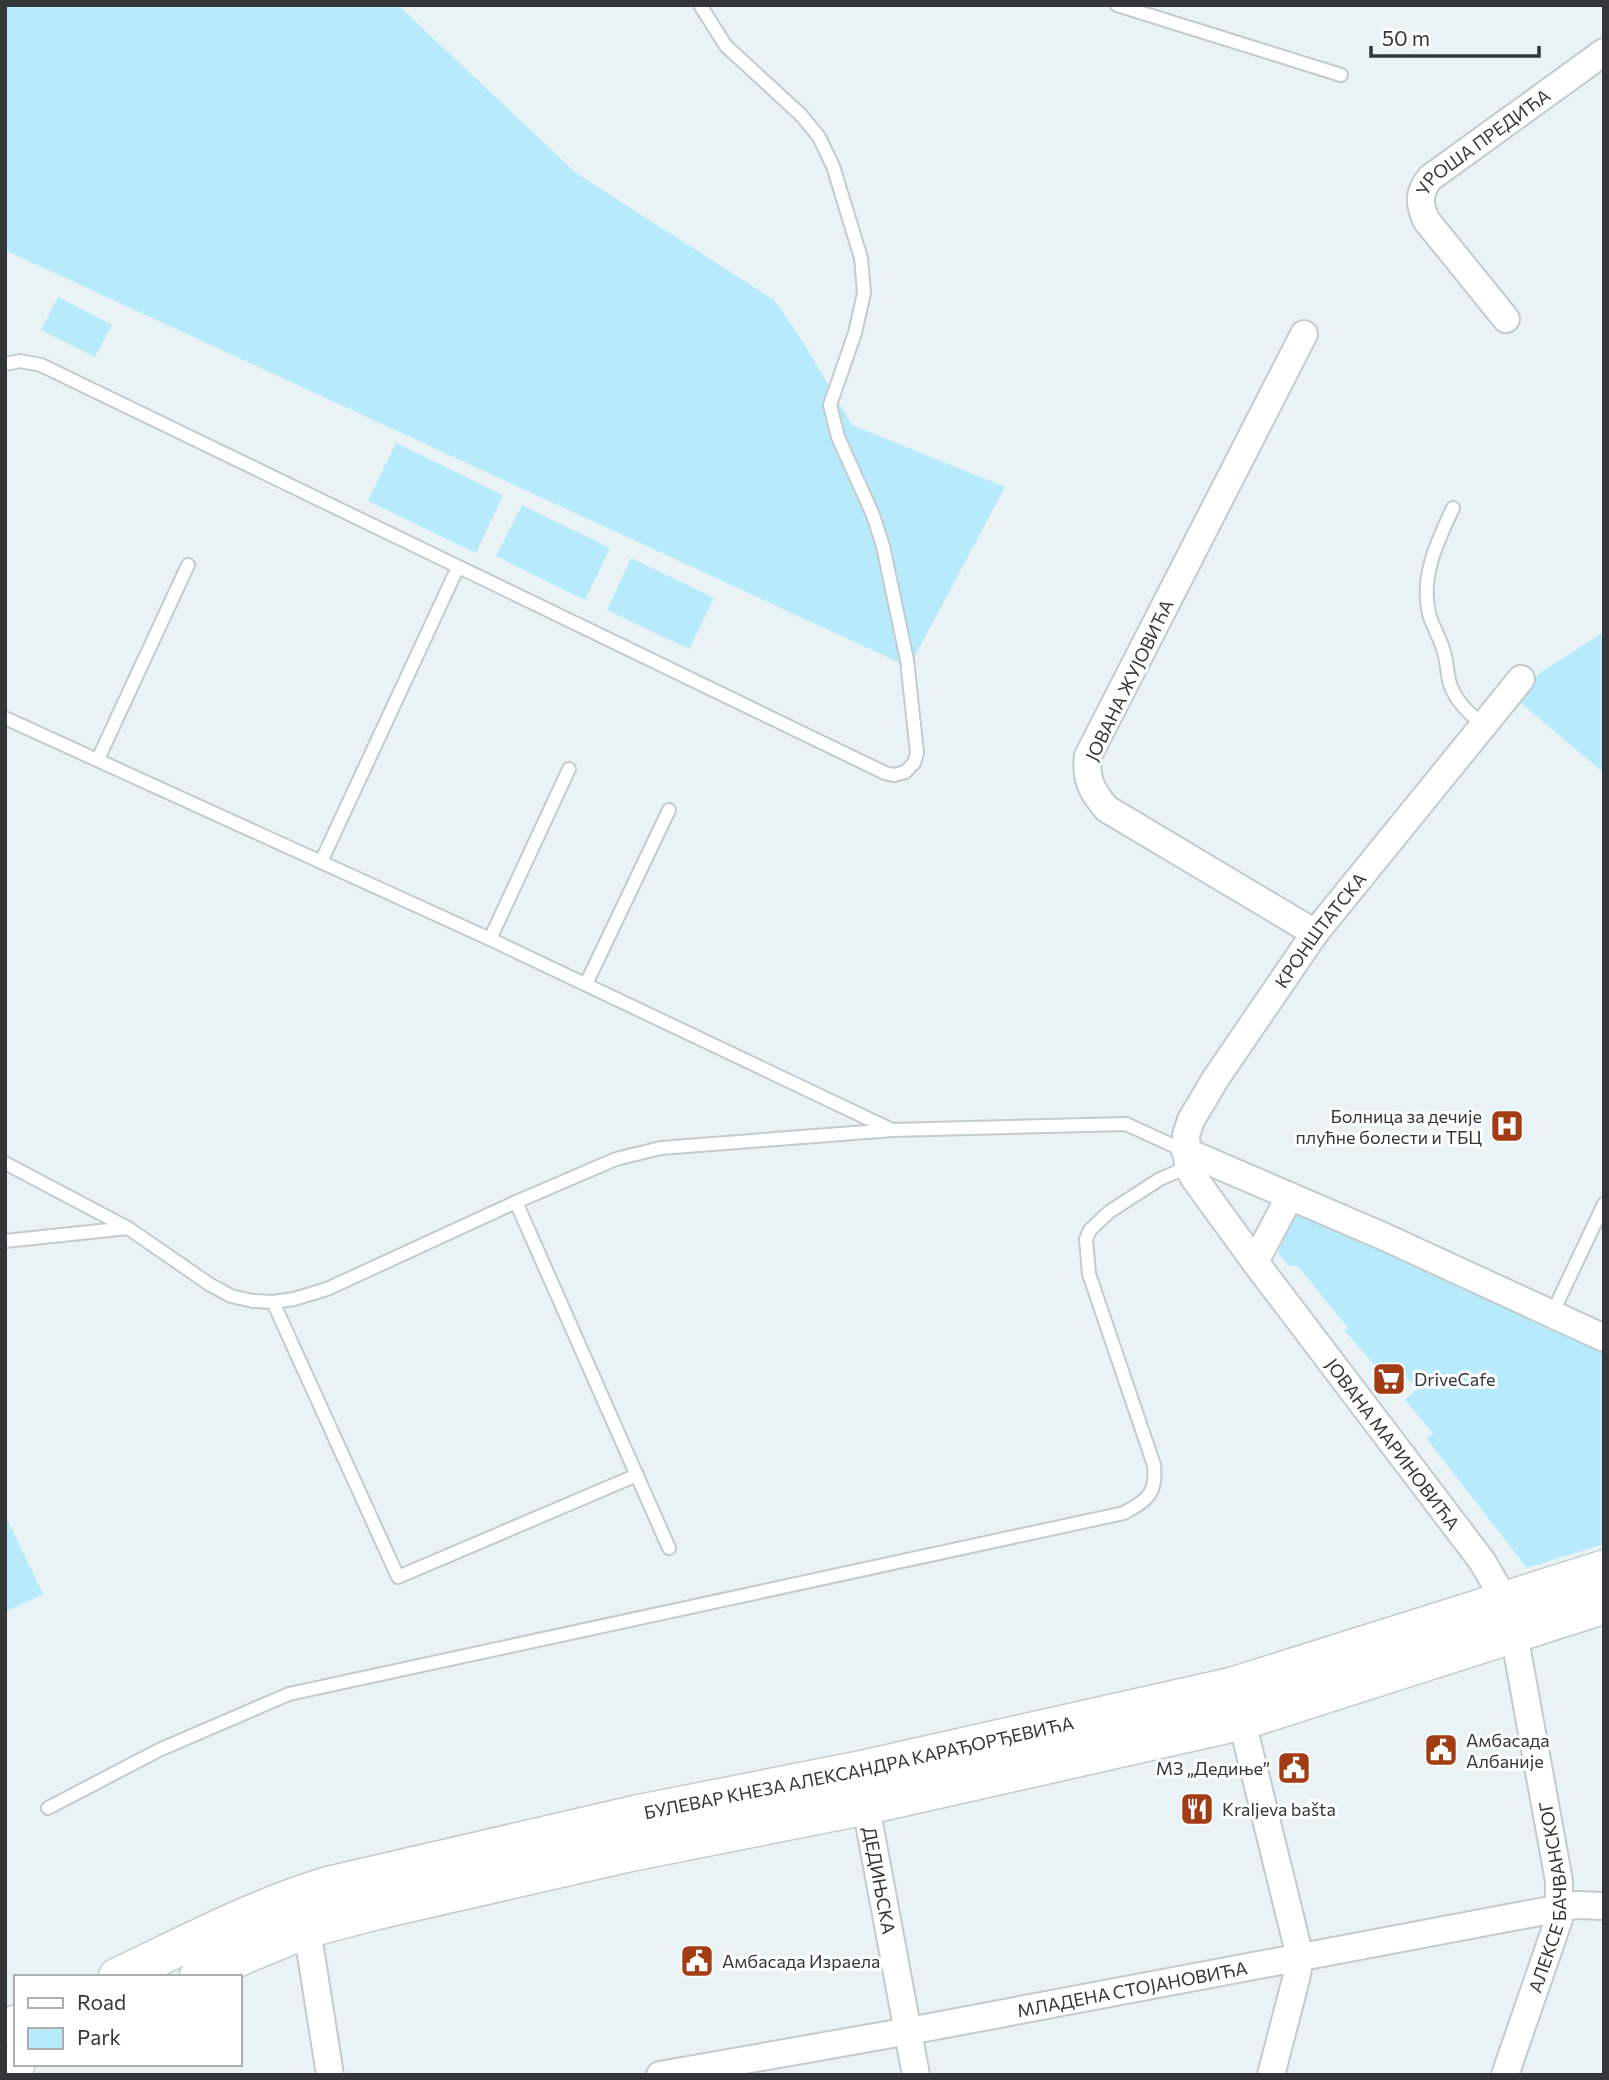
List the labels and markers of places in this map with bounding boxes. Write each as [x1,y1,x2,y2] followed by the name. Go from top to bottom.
[1296,1105,1482,1148] place label: Болница за дечије плућне болести и ТБЦ
[1488,1107,1526,1145] hospital icon: Болница за дечије плућне болести и ТБЦ
[1370,1360,1408,1398] supermarket icon: DriveCafe
[1414,1368,1495,1390] place label: DriveCafe
[1466,1729,1550,1772] place label: Амбасада Албаније
[1422,1731,1460,1769] public building icon: Амбасада Албаније
[1275,1749,1313,1787] public building icon: МЗ „Дедиње”
[1156,1757,1270,1779] place label: МЗ „Дедиње”
[1178,1790,1216,1828] restaurant icon: Kraljeva bašta
[1222,1798,1336,1820] place label: Kraljeva bašta
[678,1942,716,1980] public building icon: Амбасада Израела
[722,1950,880,1972] place label: Амбасада Израела

